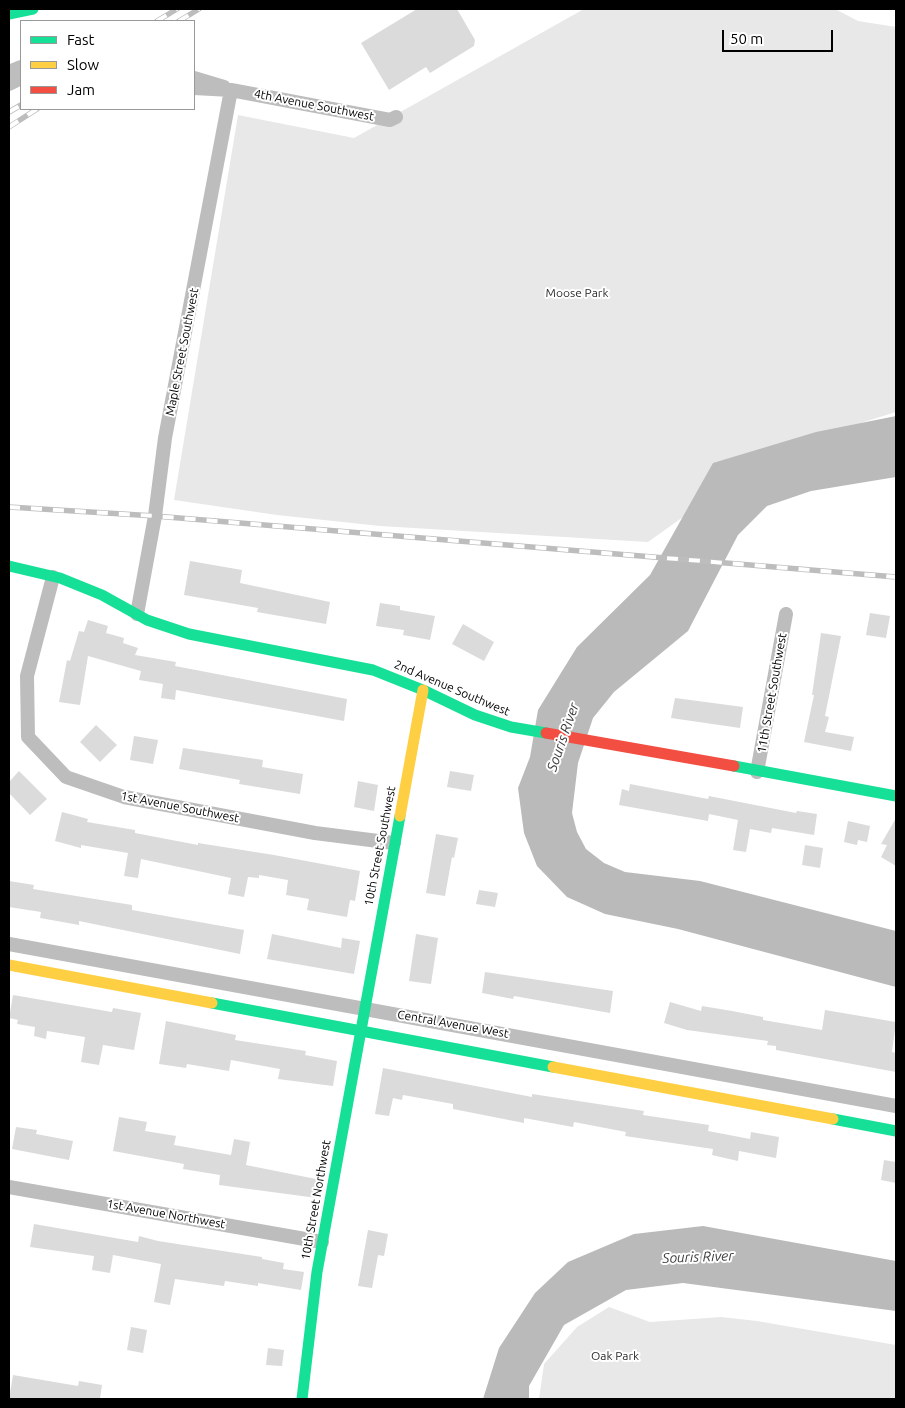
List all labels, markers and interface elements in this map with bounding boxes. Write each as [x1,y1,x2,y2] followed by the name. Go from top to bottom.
[20,20,195,110] legend
[725,20,836,52] scale bar
[730,30,763,47] text: 50 m
[67,31,94,48] text: Fast
[67,56,99,73] text: Slow
[67,81,95,98] text: Jam
[253,86,375,124] street label: 4th Avenue Southwest
[546,286,608,300] park label: Moose Park
[163,287,201,417] street label: Maple Street Southwest
[754,632,790,754] street label: 11th Street Southwest
[392,657,512,719] street label: 2nd Avenue Southwest
[543,701,583,773] water label: Souris River
[361,785,399,907] street label: 10th Street Southwest
[120,788,240,826] street label: 1st Avenue Southwest
[396,1007,510,1041] street label: Central Avenue West
[298,1139,334,1261] street label: 10th Street Northwest
[106,1196,226,1232] street label: 1st Avenue Northwest
[662,1247,734,1267] water label: Souris River
[591,1349,639,1363] park label: Oak Park

